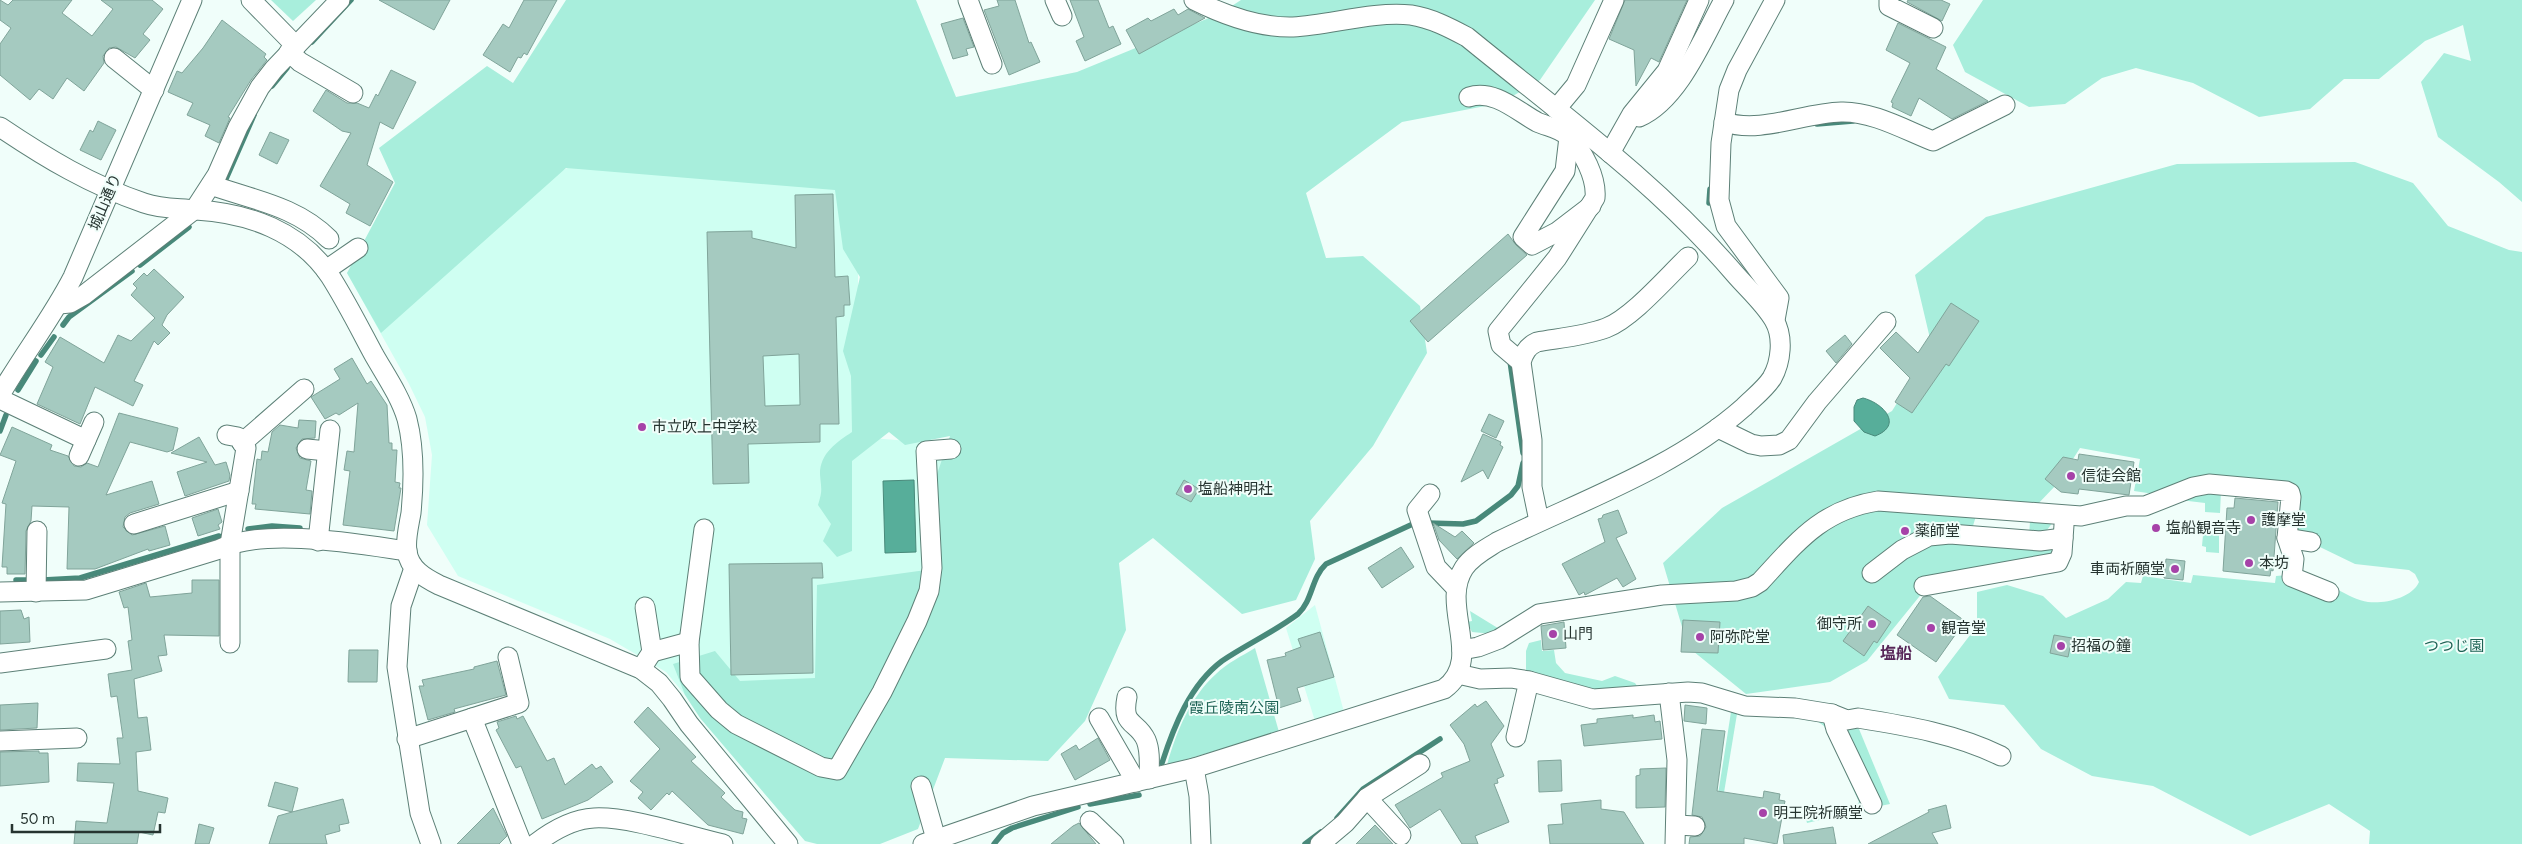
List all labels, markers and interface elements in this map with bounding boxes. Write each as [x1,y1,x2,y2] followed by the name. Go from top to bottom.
[85,171,125,233] street label: 城山通り
[652,418,757,436] place label: 市立吹上中学校
[636,421,648,433] marker: 市立吹上中学校
[2081,467,2141,485] place label: 信徒会館
[2065,470,2077,482] marker: 信徒会館
[1198,480,1273,498] place label: 塩船神明社
[1182,483,1194,495] marker: 塩船神明社
[2261,511,2306,529] place label: 護摩堂
[2245,514,2257,526] marker: 護摩堂
[2166,519,2241,537] place label: 塩船観音寺
[1915,522,1960,540] place label: 薬師堂
[2150,522,2162,534] marker: 塩船観音寺
[1899,525,1911,537] marker: 薬師堂
[2259,554,2289,572] place label: 本坊
[2243,557,2255,569] marker: 本坊
[2090,560,2165,578] place label: 車両祈願堂
[2169,563,2181,575] marker: 車両祈願堂
[1817,615,1862,633] place label: 御守所
[1866,618,1878,630] marker: 御守所
[1941,619,1986,637] place label: 観音堂
[1925,622,1937,634] marker: 観音堂
[1563,625,1593,643] place label: 山門
[1547,628,1559,640] marker: 山門
[1710,628,1770,646] place label: 阿弥陀堂
[1694,631,1706,643] marker: 阿弥陀堂
[2071,637,2131,655] place label: 招福の鐘
[2424,637,2484,655] park label: つつじ園
[2055,640,2067,652] marker: 招福の鐘
[1880,644,1912,663] district label: 塩船
[1189,699,1279,717] park label: 霞丘陵南公園
[12,802,160,834] scale bar
[1773,804,1863,822] place label: 明王院祈願堂
[1757,807,1769,819] marker: 明王院祈願堂
[20,810,55,828] text: 50 m

